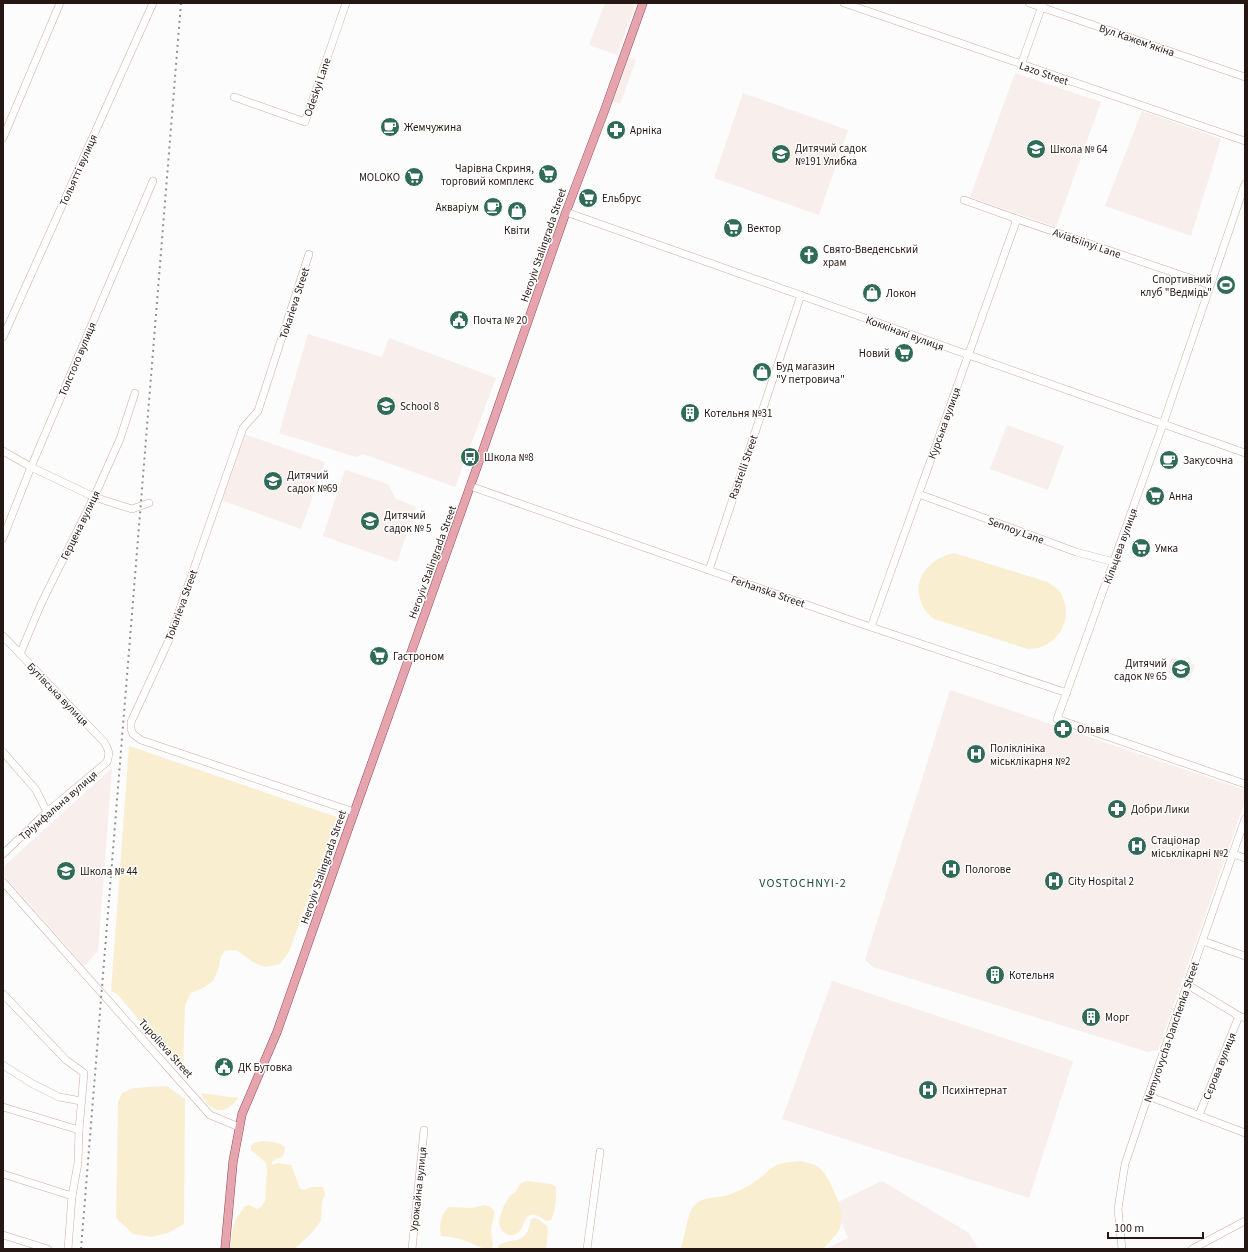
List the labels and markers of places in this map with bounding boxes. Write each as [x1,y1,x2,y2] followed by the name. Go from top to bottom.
[379,116,401,138] cafe icon: Жемчужина
[605,119,627,141] pharmacy icon: Арніка
[404,120,462,135] place label: Жемчужина
[630,123,662,138] place label: Арніка
[1025,138,1047,160] school or university icon: Школа № 64
[795,141,867,169] place label: Дитячий садок №191 Улибка
[1050,142,1108,157] place label: Школа № 64
[770,143,792,165] school or university icon: Дитячий садок №191 Улибка
[441,161,534,189] place label: Чарівна Скриня, торговий комплекс
[537,163,559,185] supermarket icon: Чарівна Скриня, торговий комплекс
[403,166,425,188] supermarket icon: MOLOKO
[359,170,400,185] place label: MOLOKO
[577,187,599,209] supermarket icon: Ельбрус
[602,191,641,206] place label: Ельбрус
[482,196,504,218] cafe icon: Акваріум
[436,200,479,215] place label: Акваріум
[506,200,528,222] shop icon: Квіти
[722,217,744,239] supermarket icon: Вектор
[747,221,781,236] place label: Вектор
[504,223,530,238] place label: Квіти
[823,242,918,270] place label: Свято-Введенський храм
[798,244,820,266] church icon: Свято-Введенський храм
[1140,272,1212,300] place label: Спортивний клуб "Ведмідь"
[1215,274,1237,296] sports icon: Спортивний клуб "Ведмідь"
[861,282,883,304] shop icon: Локон
[886,286,916,301] place label: Локон
[448,309,470,331] public building icon: Почта № 20
[473,313,527,328] place label: Почта № 20
[893,342,915,364] supermarket icon: Новий
[859,346,890,361] place label: Новий
[776,359,845,387] place label: Буд магазин "У петровича"
[751,361,773,383] shop icon: Буд магазин "У петровича"
[375,395,397,417] school or university icon: School 8
[400,399,440,414] place label: School 8
[679,402,701,424] building icon: Котельня №31
[704,406,772,421] place label: Котельня №31
[459,446,481,468] bus stop icon: Школа №8
[1158,449,1180,471] cafe icon: Закусочна
[484,450,534,465] place label: Школа №8
[1183,453,1233,468] place label: Закусочна
[287,468,338,496] place label: Дитячий садок №69
[262,470,284,492] school or university icon: Дитячий садок №69
[1144,485,1166,507] supermarket icon: Анна
[1169,489,1193,504] place label: Анна
[384,508,431,536] place label: Дитячий садок № 5
[359,510,381,532] school or university icon: Дитячий садок № 5
[1130,537,1152,559] supermarket icon: Умка
[1155,541,1178,556] place label: Умка
[368,645,390,667] supermarket icon: Гастроном
[393,649,444,664] place label: Гастроном
[1114,656,1167,684] place label: Дитячий садок № 65
[1170,658,1192,680] school or university icon: Дитячий садок № 65
[1052,718,1074,740] pharmacy icon: Ольвія
[1077,722,1109,737] place label: Ольвія
[990,741,1070,769] place label: Поліклініка міськлікарня №2
[965,743,987,765] hospital icon: Поліклініка міськлікарня №2
[1106,798,1128,820] pharmacy icon: Добри Лики
[1131,802,1189,817] place label: Добри Лики
[1151,833,1228,861] place label: Стаціонар міськлікарні №2
[1126,835,1148,857] hospital icon: Стаціонар міськлікарні №2
[940,858,962,880] hospital icon: Пологове
[55,860,77,882] school or university icon: Школа № 44
[965,862,1011,877] place label: Пологове
[80,864,138,879] place label: Школа № 44
[1043,870,1065,892] hospital icon: City Hospital 2
[1068,874,1134,889] place label: City Hospital 2
[984,964,1006,986] building icon: Котельня
[1009,968,1055,983] place label: Котельня
[1080,1006,1102,1028] building icon: Морг
[1105,1010,1130,1025] place label: Морг
[213,1056,235,1078] public building icon: ДК Бутовка
[238,1060,292,1075] place label: ДК Бутовка
[917,1079,939,1101] hospital icon: Психінтернат
[942,1083,1007,1098] place label: Психінтернат

